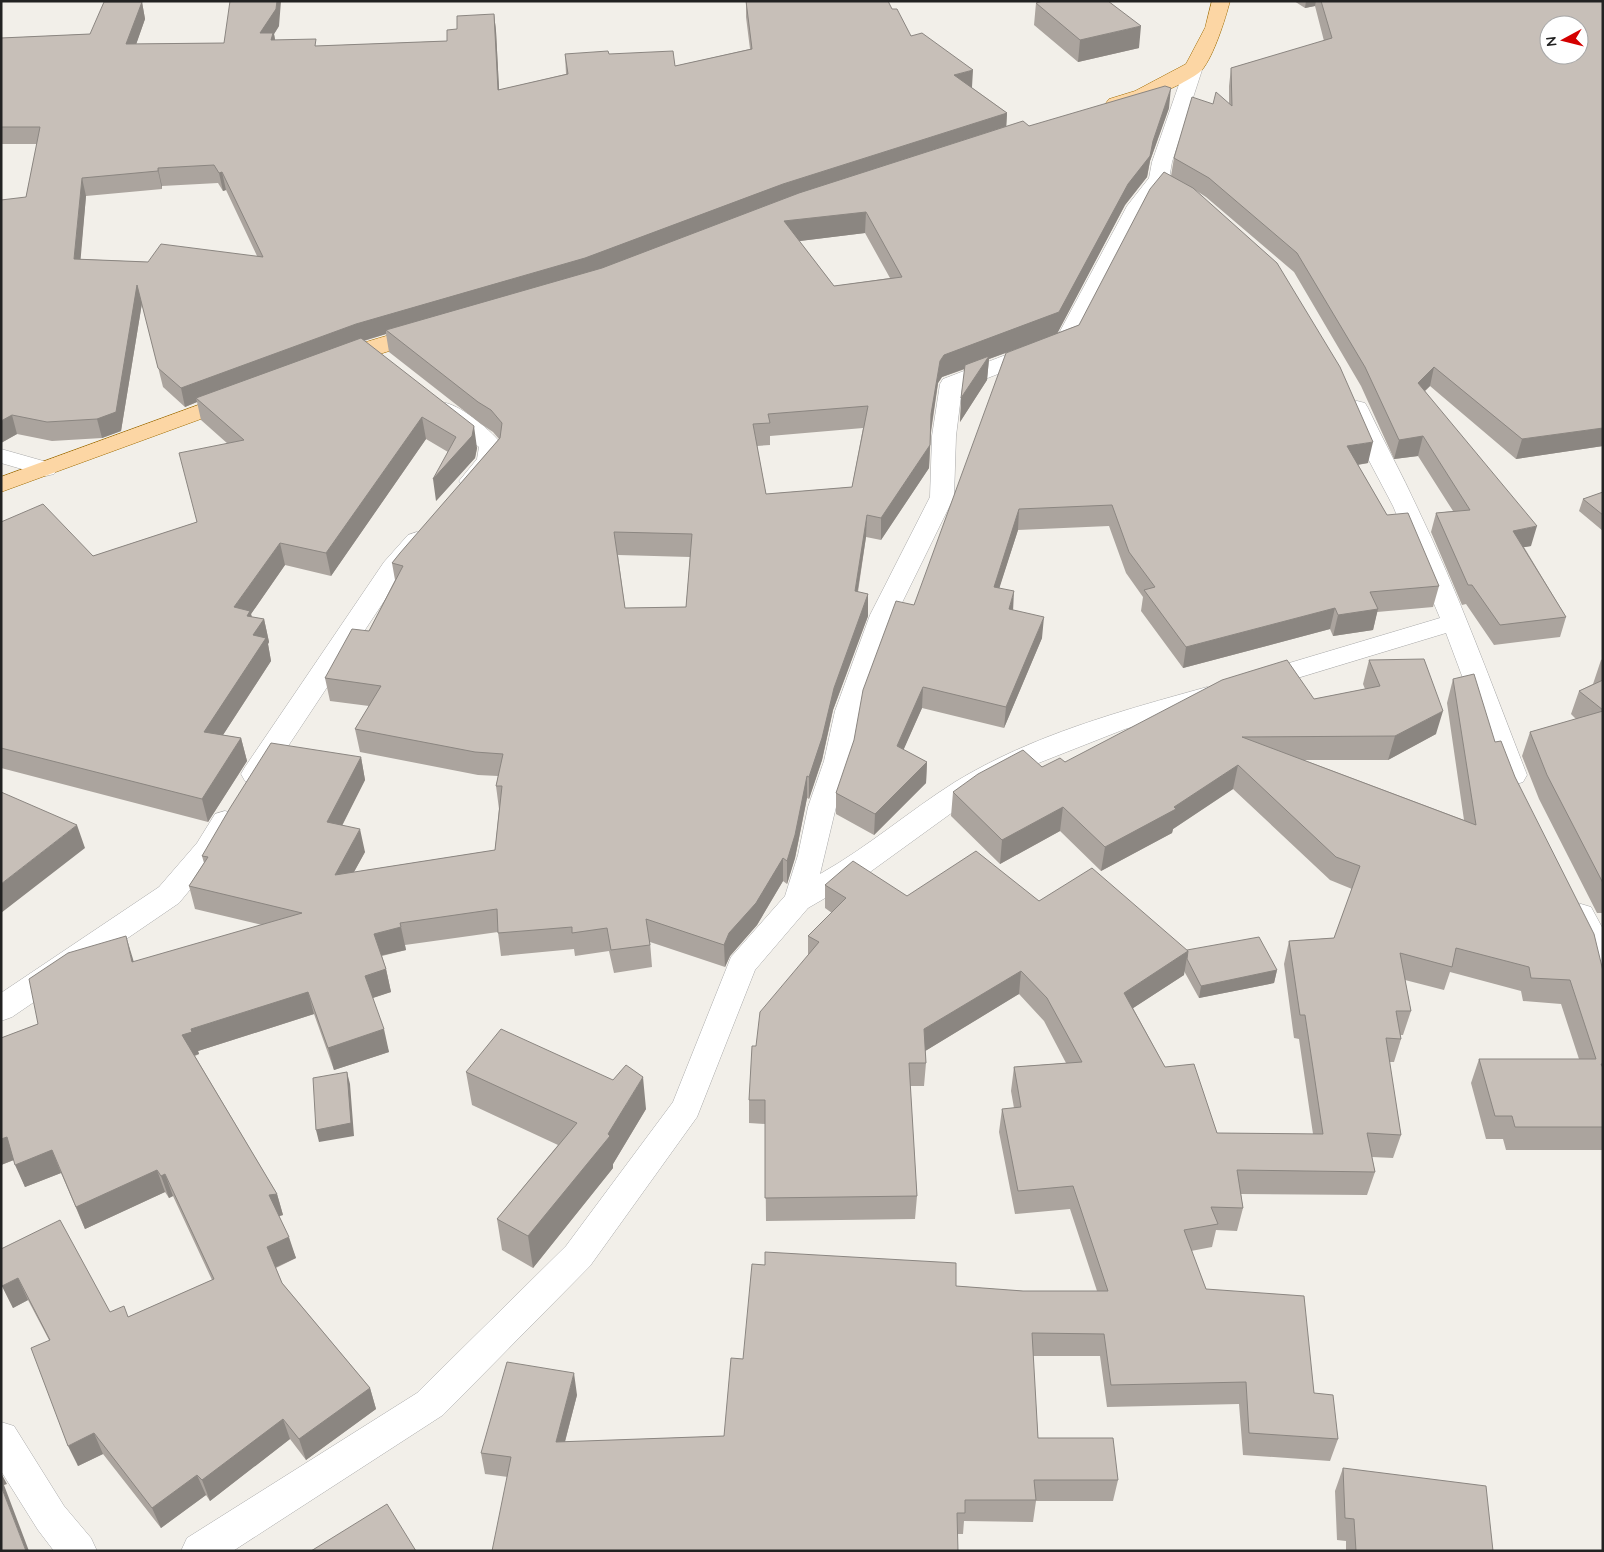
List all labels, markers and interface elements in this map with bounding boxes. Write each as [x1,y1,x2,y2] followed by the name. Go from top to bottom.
[1539,15,1589,65] north arrow
[1542,35,1561,48] text: N

